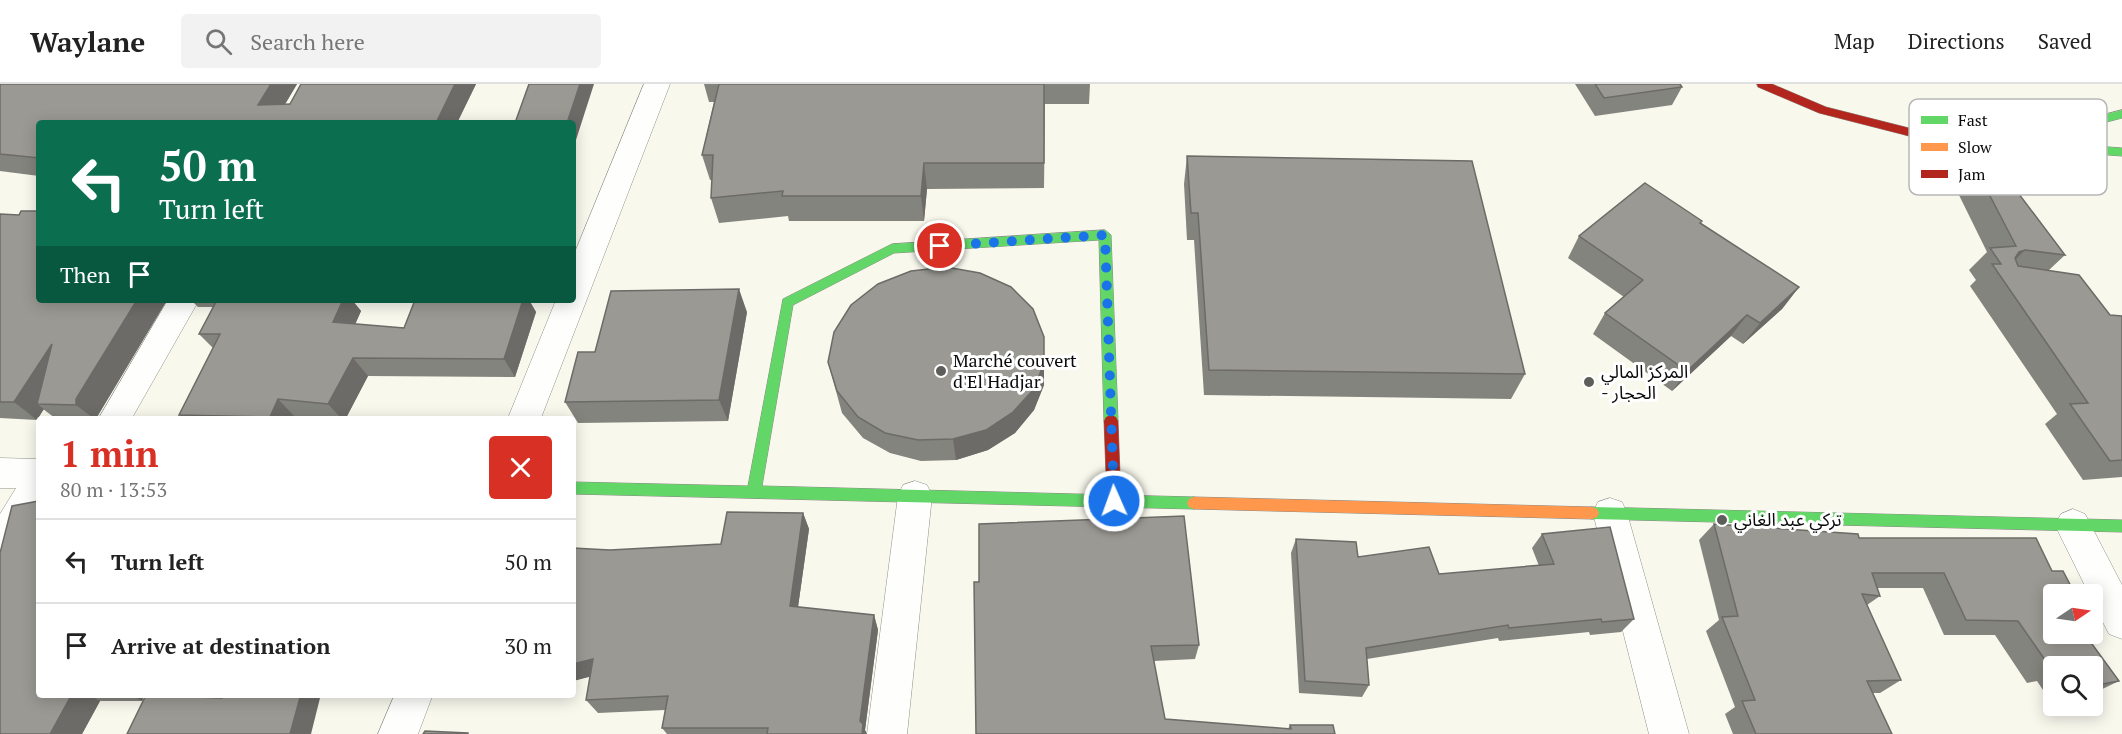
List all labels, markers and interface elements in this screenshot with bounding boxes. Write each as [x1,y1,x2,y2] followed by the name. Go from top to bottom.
[181,14,601,68] search box
[30,23,145,60] text: Waylane
[202,25,235,58] icon: search
[250,27,365,56] text: Search here
[1834,27,1875,55] text: Map
[1908,27,2005,55] text: Directions
[2038,27,2092,55] text: Saved
[1909,99,2107,195] legend
[1958,109,1988,131] text: Fast
[1958,136,1992,158] text: Slow
[159,137,257,193] text: 50 m
[60,144,138,222] icon: left
[1958,163,1986,185] text: Jam
[159,191,264,227] text: Turn left
[914,220,965,271] pin
[923,229,956,262] icon: arrive
[123,258,156,291] icon: arrive
[60,260,111,289] text: Then
[953,348,1077,393] place label: Marché couvert d'El Hadjar
[1601,359,1688,404] place label: المركز المالي - الحجار
[934,364,948,378] marker: Marché couvert d'El Hadjar
[1582,375,1596,389] marker: المركز المالي - الحجار
[60,430,158,477] text: 1 min
[489,436,552,499] button: close
[1082,469,1146,533] position arrow
[60,476,167,503] text: 80 m · 13:53
[1734,507,1842,533] place label: تركي عبد الغاني
[1715,513,1729,527] marker: تركي عبد الغاني
[60,545,93,578] icon: left
[111,547,204,576] text: Turn left
[504,547,552,576] text: 50 m
[2043,584,2103,644] north arrow
[2043,584,2103,716] map controls
[60,629,93,662] icon: arrive
[111,631,330,660] text: Arrive at destination
[504,631,552,660] text: 30 m
[2043,656,2103,716] button: search

